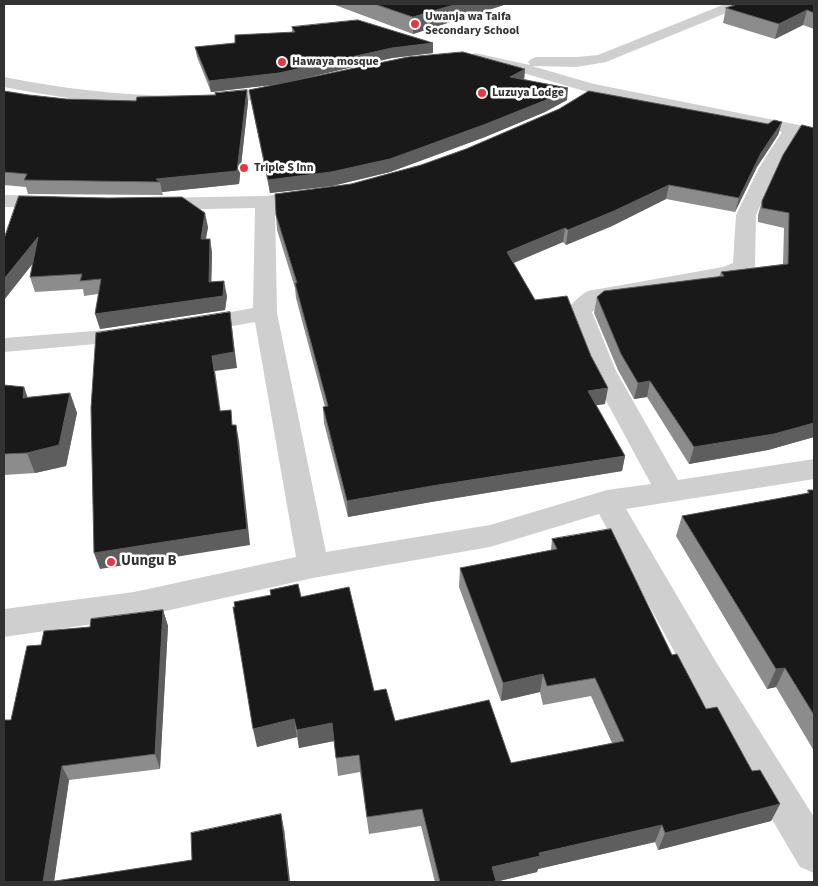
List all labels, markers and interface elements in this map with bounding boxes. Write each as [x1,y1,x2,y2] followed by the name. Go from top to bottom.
[425,10,519,38] place label: Uwanja wa Taifa Secondary School
[409,18,421,30] marker: Uwanja wa Taifa Secondary School
[292,55,379,69] place label: Hawaya mosque
[276,56,288,68] marker: Hawaya mosque
[492,86,564,100] place label: Luzuya Lodge
[476,87,488,99] marker: Luzuya Lodge
[254,161,314,175] place label: Triple S Inn
[238,162,250,174] marker: Triple S Inn
[121,553,177,571] place label: Uungu B
[105,556,117,568] marker: Uungu B

